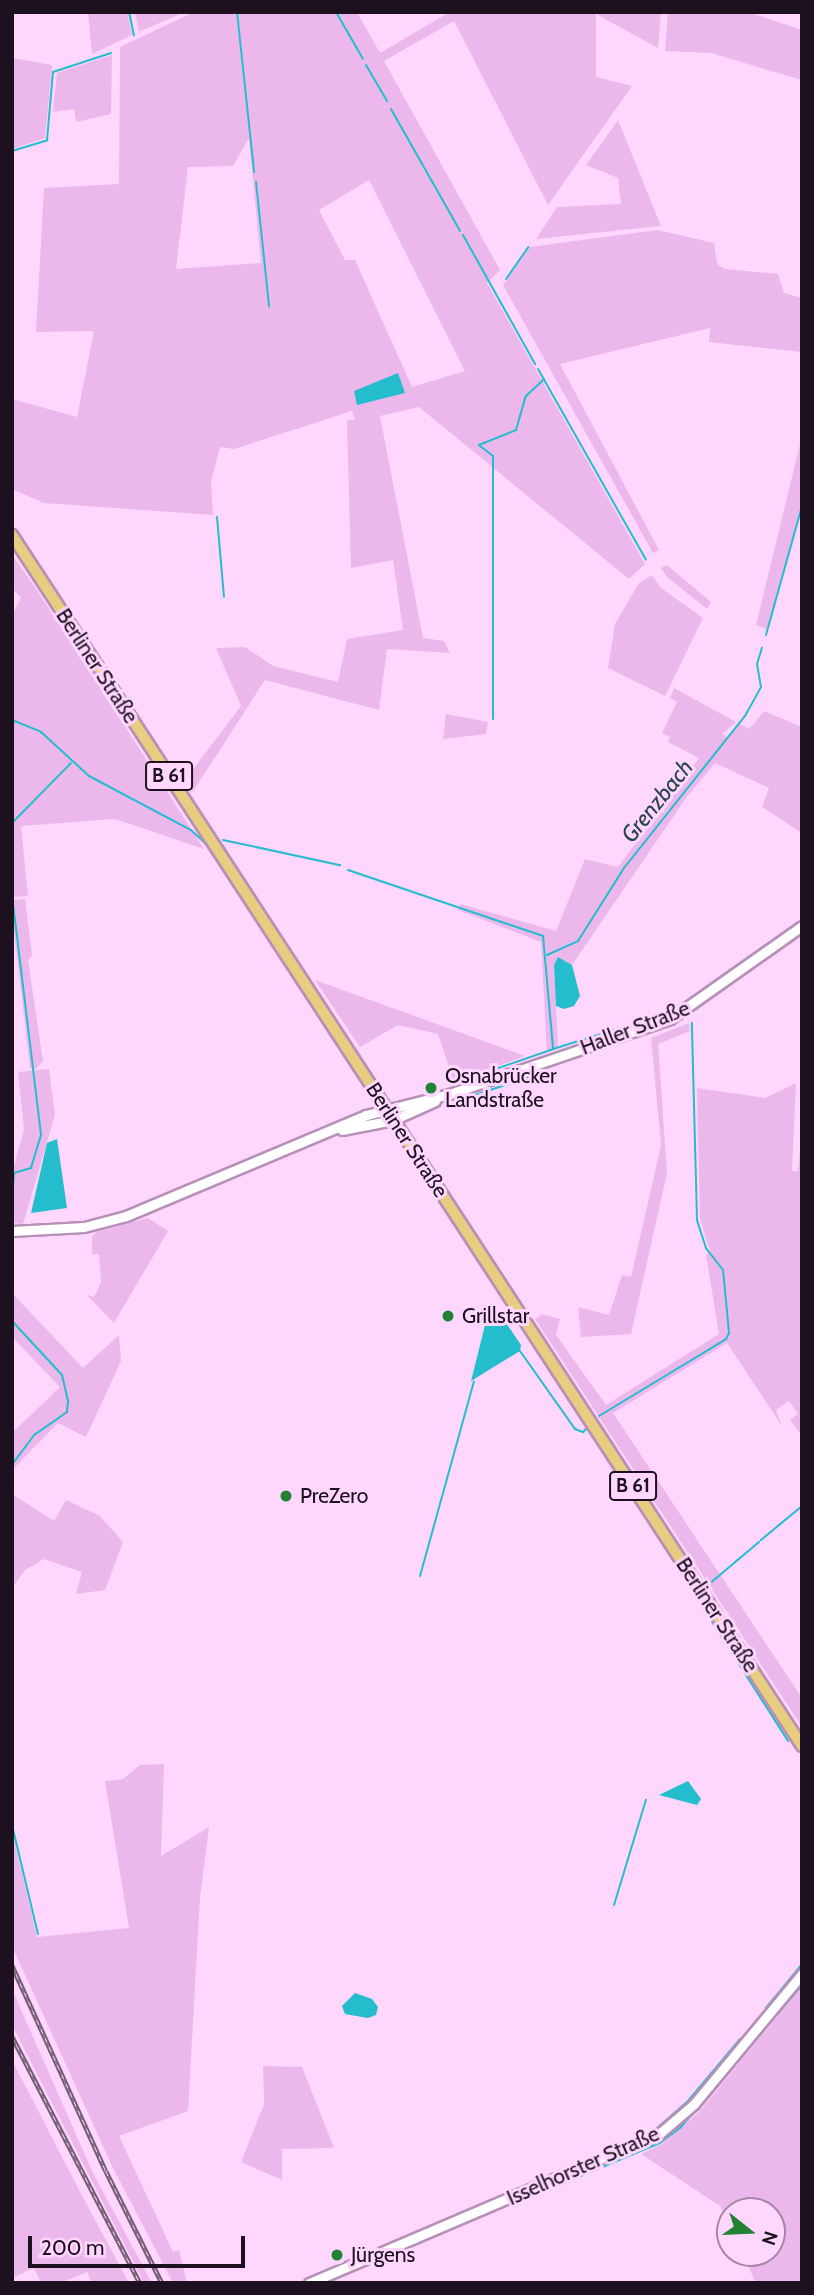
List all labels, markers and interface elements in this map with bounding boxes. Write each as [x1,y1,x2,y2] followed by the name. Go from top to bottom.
[51,604,143,728] street label: Berliner Straße
[615,754,699,848] water label: Grenzbach
[144,761,194,792] road number: B 61
[577,996,693,1060] street label: Haller Straße
[445,1063,557,1113] place label: Osnabrücker Landstraße
[361,1078,453,1202] street label: Berliner Straße
[423,1080,439,1096] marker: Osnabrücker Landstraße
[462,1303,529,1329] place label: Grillstar
[440,1308,456,1324] marker: Grillstar
[608,1470,658,1502] road number: B 61
[300,1483,368,1509] place label: PreZero
[278,1488,294,1504] marker: PreZero
[671,1553,763,1677] street label: Berliner Straße
[503,2121,663,2211] street label: Isselhorster Straße
[716,2197,786,2267] north arrow
[32,2222,248,2266] scale bar
[757,2228,783,2248] text: N
[41,2235,104,2260] text: 200 m
[351,2242,415,2268] place label: Jürgens
[329,2247,345,2263] marker: Jürgens

